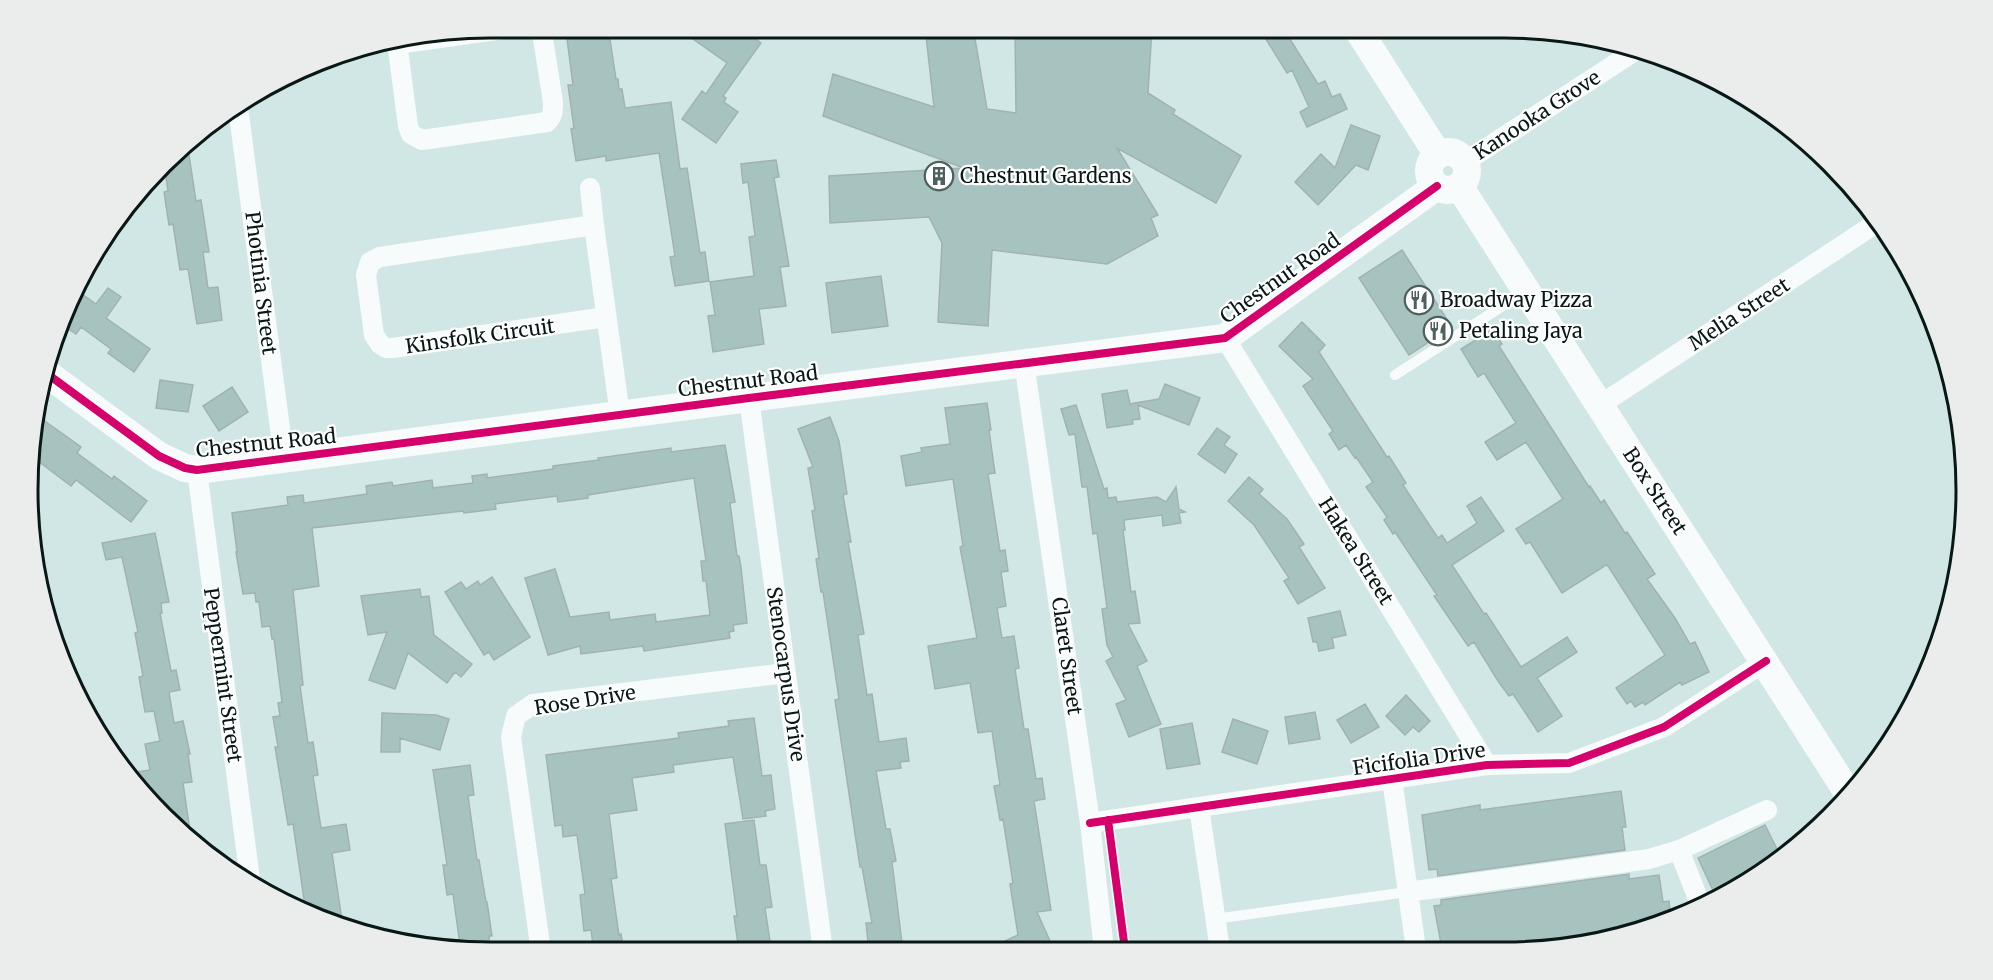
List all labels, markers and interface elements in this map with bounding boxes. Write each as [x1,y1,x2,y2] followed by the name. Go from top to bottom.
[1469,64,1605,165] street label: Kanooka Grove
[923,160,955,192] building icon: Chestnut Gardens
[960,163,1132,188] place label: Chestnut Gardens
[240,210,283,356] street label: Photinia Street
[1215,227,1345,328] street label: Chestnut Road
[1684,272,1794,355] street label: Melia Street
[1403,284,1435,316] restaurant icon: Broadway Pizza
[1440,287,1593,312] place label: Broadway Pizza
[404,313,556,358] street label: Kinsfolk Circuit
[1422,315,1454,347] restaurant icon: Petaling Jaya
[1459,318,1583,343] place label: Petaling Jaya
[677,360,819,401] street label: Chestnut Road
[195,423,337,462] street label: Chestnut Road
[1618,442,1693,539] street label: Box Street
[1314,492,1399,609] street label: Hakea Street
[762,585,811,763] street label: Stenocarpus Drive
[199,586,248,764] street label: Peppermint Street
[1047,595,1088,717] street label: Claret Street
[532,679,637,720] street label: Rose Drive
[1351,737,1487,780] street label: Ficifolia Drive

